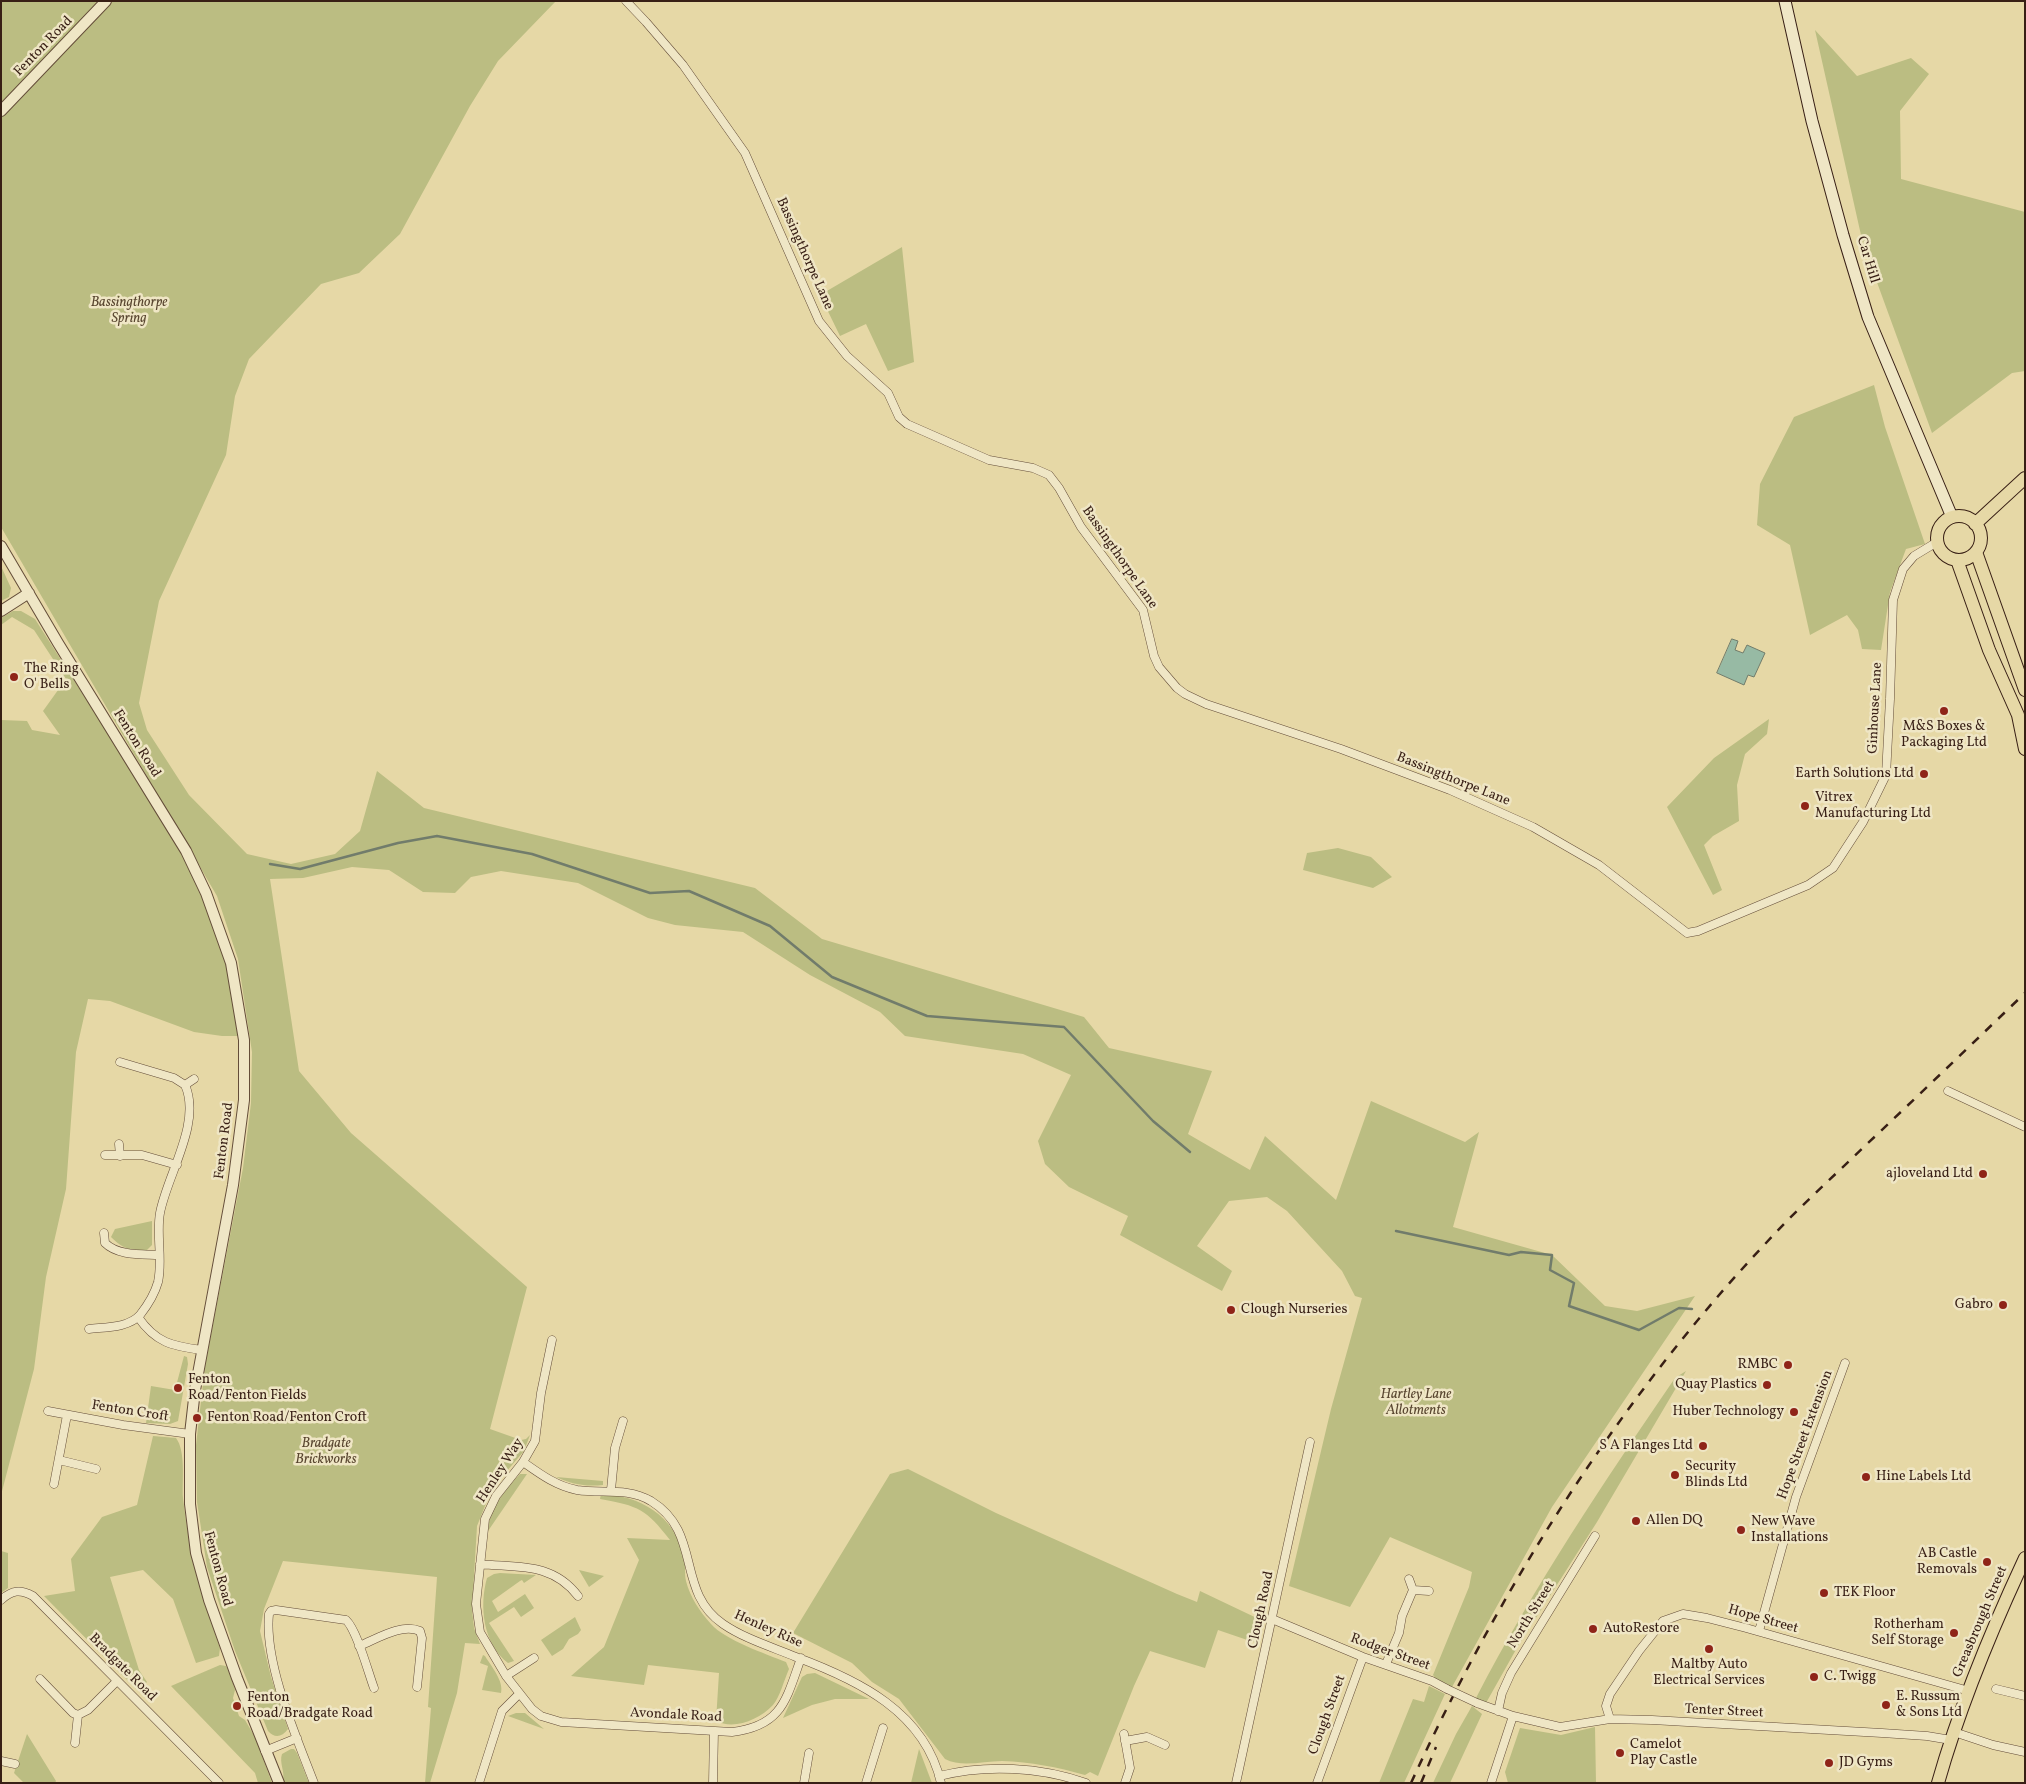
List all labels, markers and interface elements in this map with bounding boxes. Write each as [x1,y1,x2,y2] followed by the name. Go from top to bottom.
[11,13,77,81] street label: Fenton Road
[772,195,836,313] street label: Bassingthorpe Lane
[1852,235,1882,285] street label: Car Hill
[91,295,167,328] park label: Bassingthorpe Spring
[1077,504,1161,612] street label: Bassingthorpe Lane
[24,661,79,694] place label: The Ring O' Bells
[1865,662,1887,754] street label: Ginhouse Lane
[8,671,20,683] marker: The Ring O' Bells
[1938,705,1950,717] marker: M&S Boxes & Packaging Ltd
[108,707,164,781] street label: Fenton Road
[1901,719,1987,752] place label: M&S Boxes & Packaging Ltd
[1394,750,1512,810] street label: Bassingthorpe Lane
[1795,766,1914,782] place label: Earth Solutions Ltd
[1918,768,1930,780] marker: Earth Solutions Ltd
[1815,790,1931,822] place label: Vitrex Manufacturing Ltd
[1799,800,1811,812] marker: Vitrex Manufacturing Ltd
[212,1102,238,1180] street label: Fenton Road
[1886,1166,1973,1182] place label: ajloveland Ltd
[1977,1168,1989,1180] marker: ajloveland Ltd
[1955,1297,1993,1313] place label: Gabro
[1997,1299,2009,1311] marker: Gabro
[1241,1302,1347,1318] place label: Clough Nurseries
[1225,1304,1237,1316] marker: Clough Nurseries
[1738,1357,1778,1373] place label: RMBC
[1782,1359,1794,1371] marker: RMBC
[1775,1368,1837,1502] street label: Hope Street Extension
[188,1372,307,1404] place label: Fenton Road/Fenton Fields
[1675,1377,1757,1393] place label: Quay Plastics
[1761,1379,1773,1391] marker: Quay Plastics
[172,1382,184,1394] marker: Fenton Road/Fenton Fields
[1381,1387,1451,1420] park label: Hartley Lane Allotments
[90,1398,170,1426] street label: Fenton Croft
[1672,1404,1784,1420] place label: Huber Technology
[1788,1406,1800,1418] marker: Huber Technology
[207,1410,367,1426] place label: Fenton Road/Fenton Croft
[191,1412,203,1424] marker: Fenton Road/Fenton Croft
[474,1435,528,1507] street label: Henley Way
[295,1436,357,1468] park label: Bradgate Brickworks
[1599,1438,1693,1454] place label: S A Flanges Ltd
[1697,1440,1709,1452] marker: S A Flanges Ltd
[1685,1459,1748,1491] place label: Security Blinds Ltd
[1669,1469,1681,1481] marker: Security Blinds Ltd
[1876,1469,1971,1485] place label: Hine Labels Ltd
[1860,1471,1872,1483] marker: Hine Labels Ltd
[1646,1513,1702,1529] place label: Allen DQ
[1751,1514,1828,1546] place label: New Wave Installations
[1630,1515,1642,1527] marker: Allen DQ
[1735,1524,1747,1536] marker: New Wave Installations
[199,1530,235,1608] street label: Fenton Road
[1917,1546,1977,1578] place label: AB Castle Removals
[1981,1556,1993,1568] marker: AB Castle Removals
[1950,1564,2012,1680] street label: Greasbrough Street
[1246,1570,1278,1650] street label: Clough Road
[1505,1578,1559,1652] street label: North Street
[1834,1585,1895,1601] place label: TEK Floor
[1818,1587,1830,1599] marker: TEK Floor
[1726,1602,1800,1638] street label: Hope Street
[731,1607,805,1653] street label: Henley Rise
[1871,1617,1944,1650] place label: Rotherham Self Storage
[1603,1621,1679,1637] place label: AutoRestore
[1587,1623,1599,1635] marker: AutoRestore
[1948,1627,1960,1639] marker: Rotherham Self Storage
[85,1631,159,1705] street label: Bradgate Road
[1348,1631,1432,1675] street label: Rodger Street
[1703,1643,1715,1655] marker: Maltby Auto Electrical Services
[1653,1657,1765,1690] place label: Maltby Auto Electrical Services
[1824,1669,1876,1685] place label: C. Twigg
[1808,1671,1820,1683] marker: C. Twigg
[1306,1673,1350,1757] street label: Clough Street
[1896,1689,1962,1721] place label: E. Russum & Sons Ltd
[247,1690,373,1722] place label: Fenton Road/Bradgate Road
[1880,1699,1892,1711] marker: E. Russum & Sons Ltd
[231,1700,243,1712] marker: Fenton Road/Bradgate Road
[1684,1702,1764,1722] street label: Tenter Street
[630,1705,722,1727] street label: Avondale Road
[1630,1737,1697,1770] place label: Camelot Play Castle
[1614,1747,1626,1759] marker: Camelot Play Castle
[1839,1755,1893,1771] place label: JD Gyms
[1823,1757,1835,1769] marker: JD Gyms

